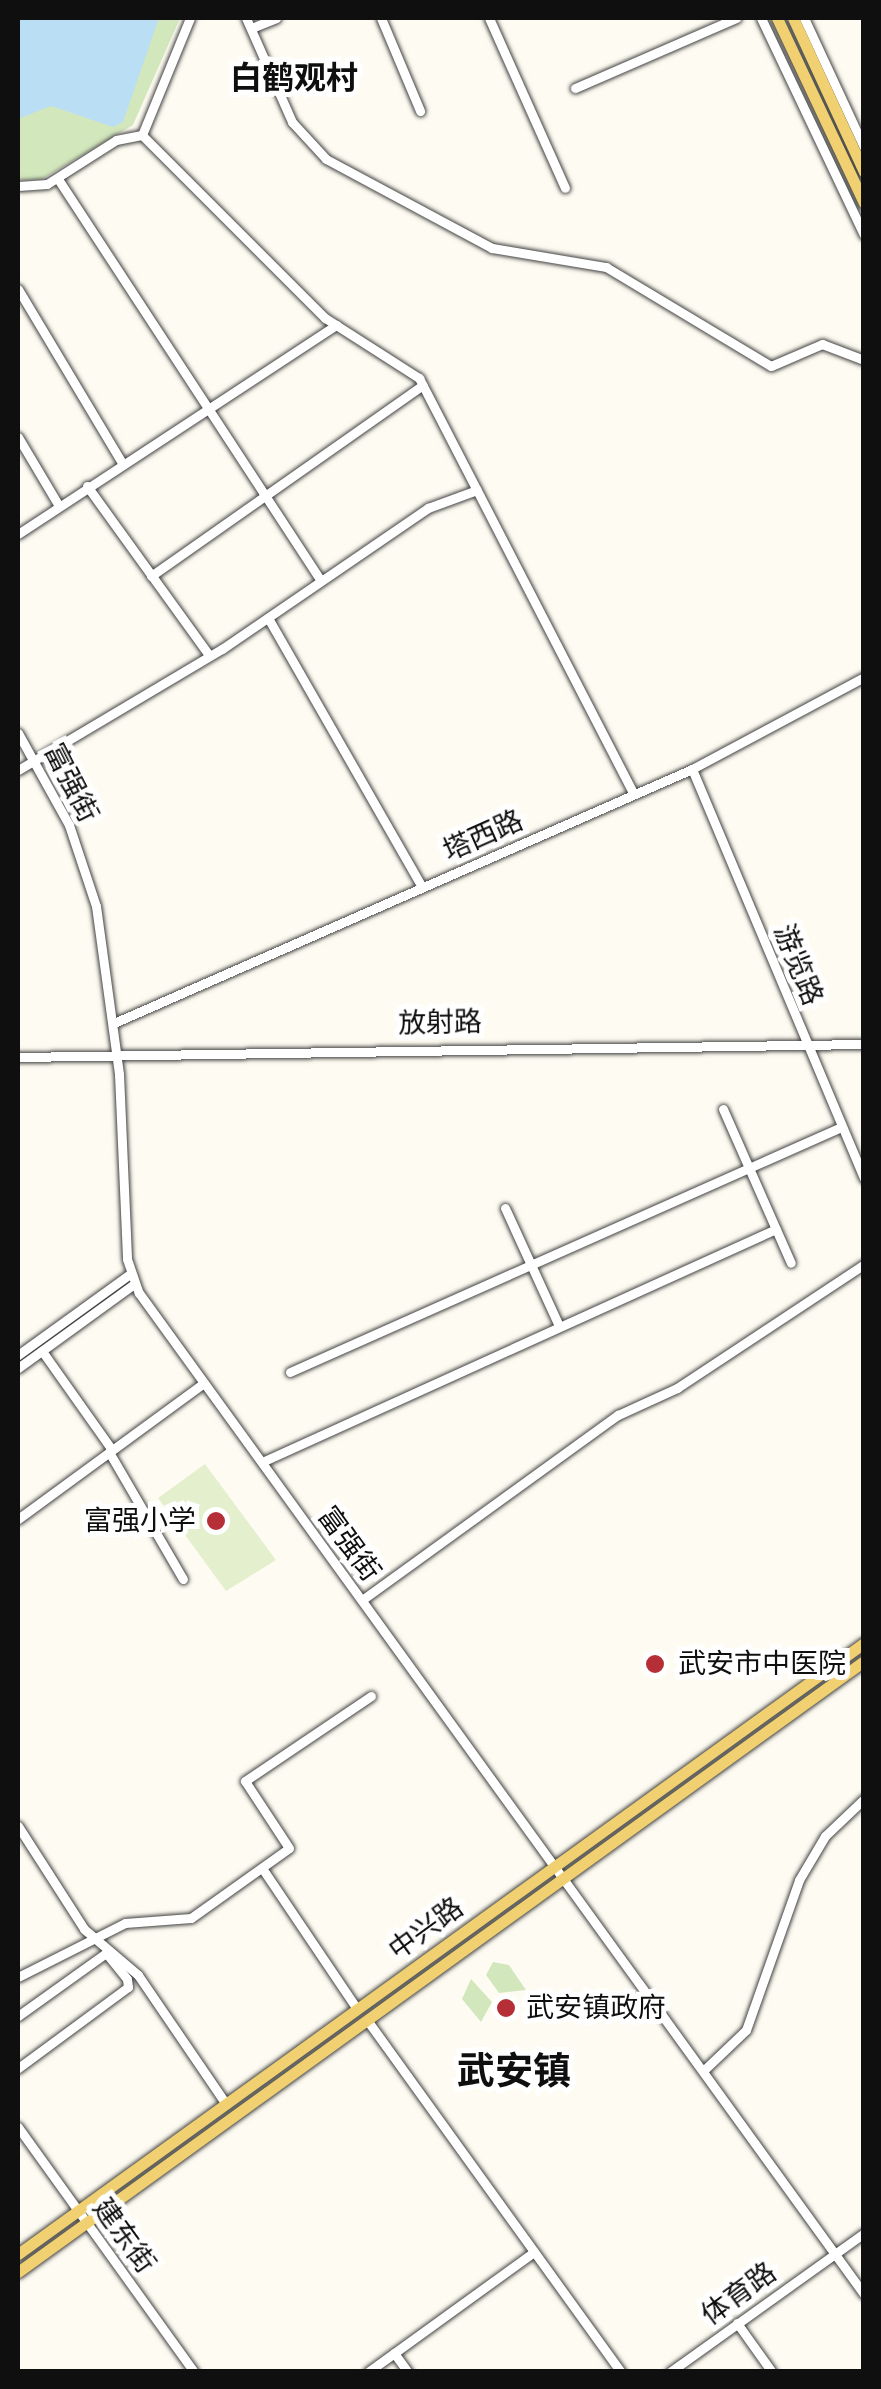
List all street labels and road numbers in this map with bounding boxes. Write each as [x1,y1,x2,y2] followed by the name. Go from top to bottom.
[37,738,105,828] street label: 富强街
[438,804,528,868] street label: 塔西路
[767,920,829,1010] street label: 游览路
[398,1005,482,1041] street label: 放射路
[311,1500,387,1588] street label: 富强街
[382,1891,470,1967] street label: 中兴路
[86,2192,162,2280] street label: 建东街
[695,2256,783,2332] street label: 体育路

